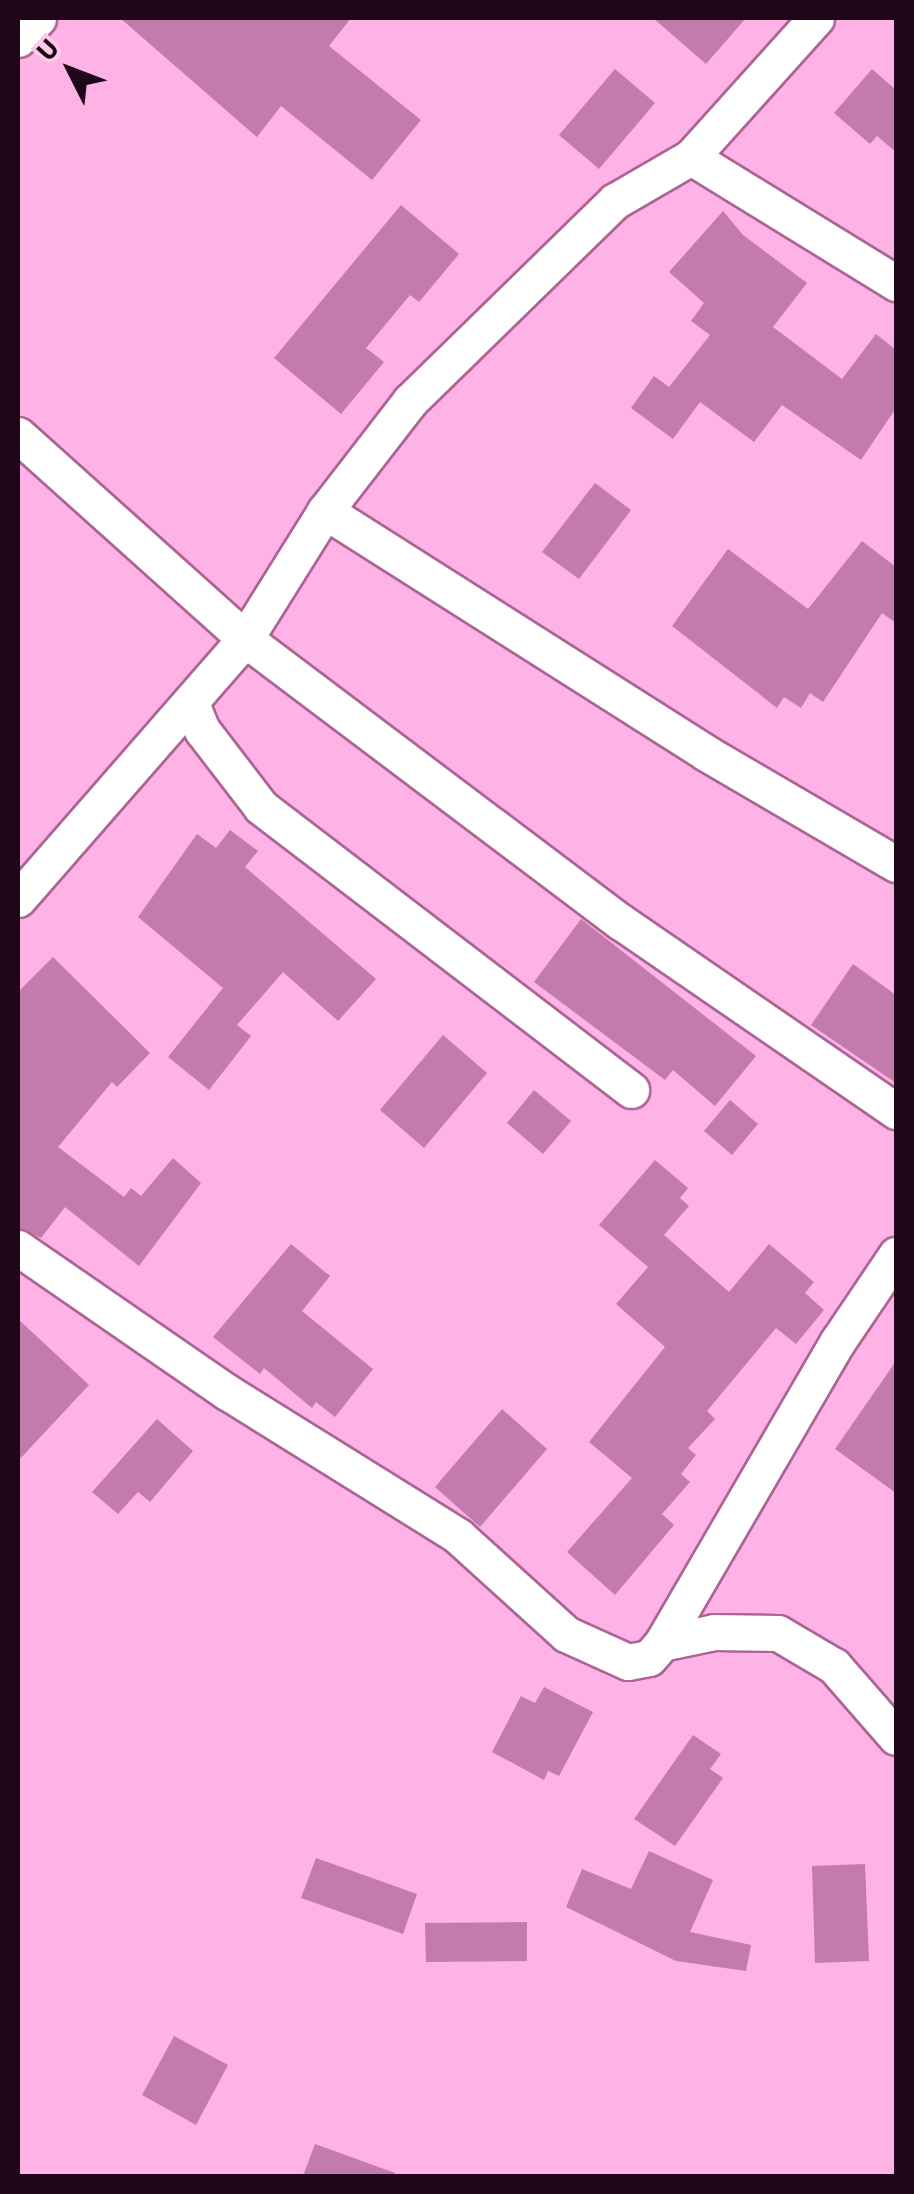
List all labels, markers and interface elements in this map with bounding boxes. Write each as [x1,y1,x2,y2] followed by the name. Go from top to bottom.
[20,20,120,120] north arrow
[27,30,69,70] text: U

